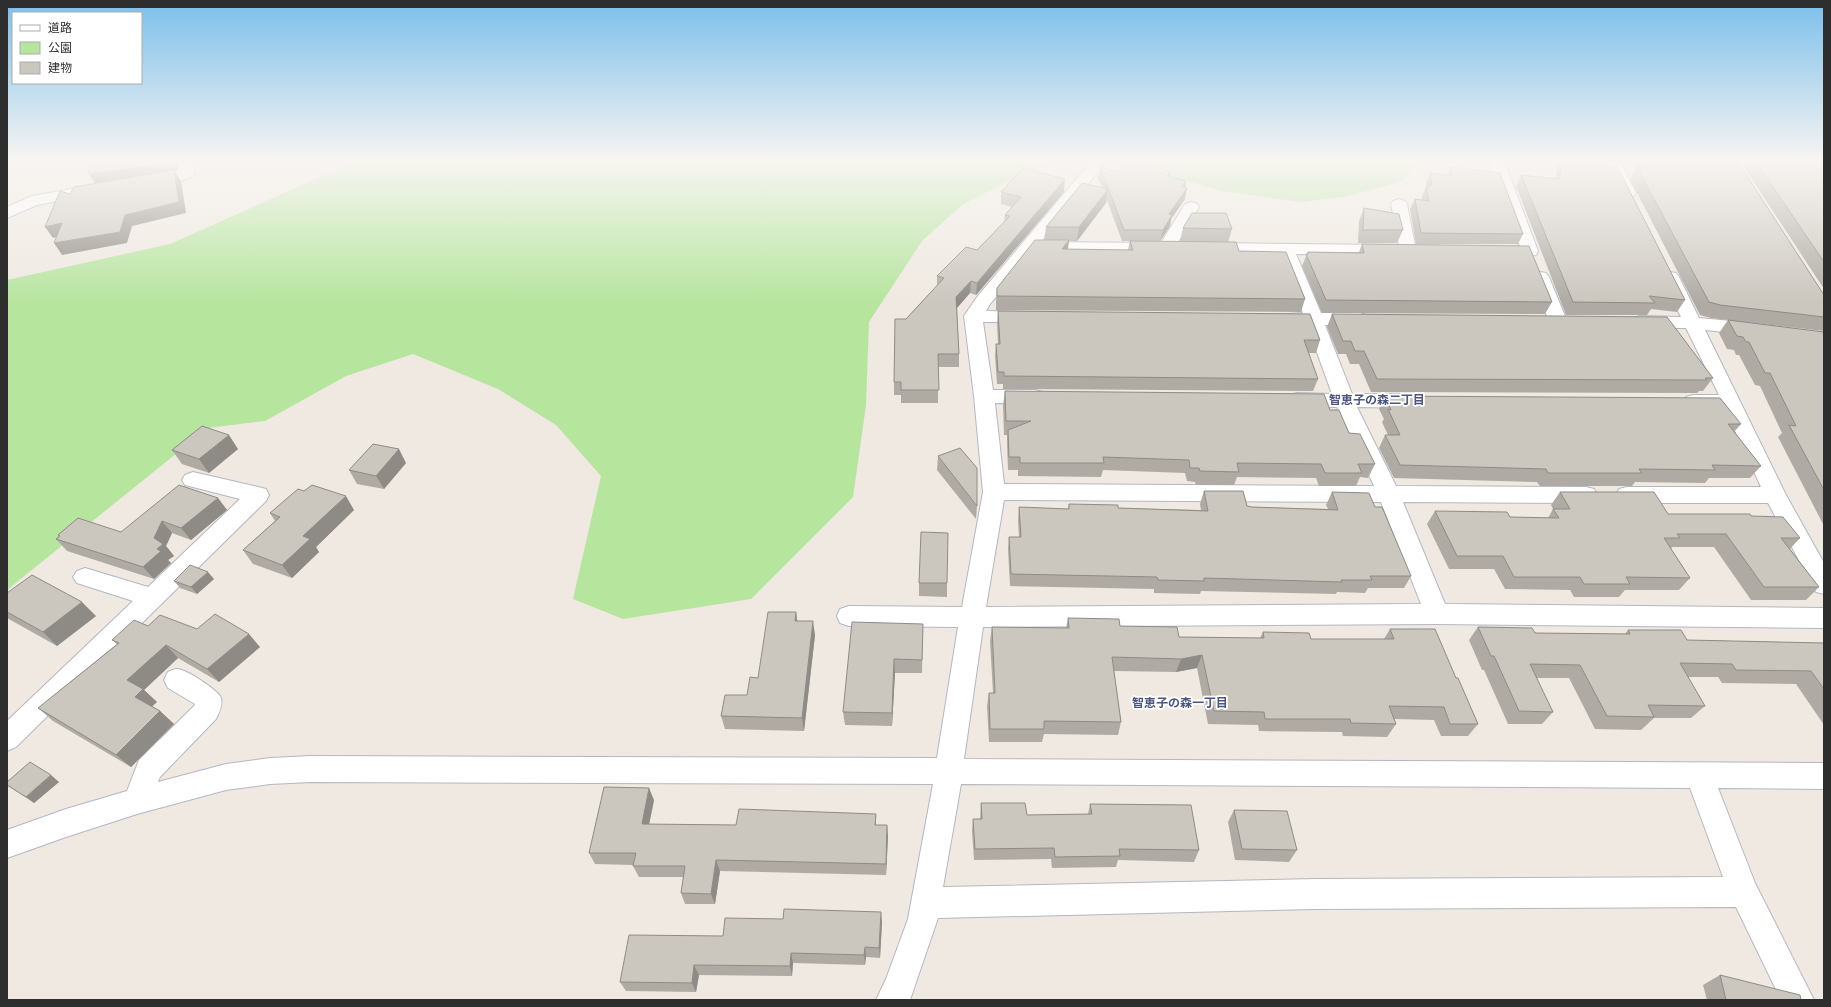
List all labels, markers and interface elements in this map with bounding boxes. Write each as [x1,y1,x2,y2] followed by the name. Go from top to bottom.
[12,12,142,84] legend
[48,19,72,36] text: 道路
[48,39,72,56] text: 公園
[48,59,72,76] text: 建物
[1329,391,1425,408] district label: 智恵子の森二丁目
[1132,694,1228,711] district label: 智恵子の森一丁目

